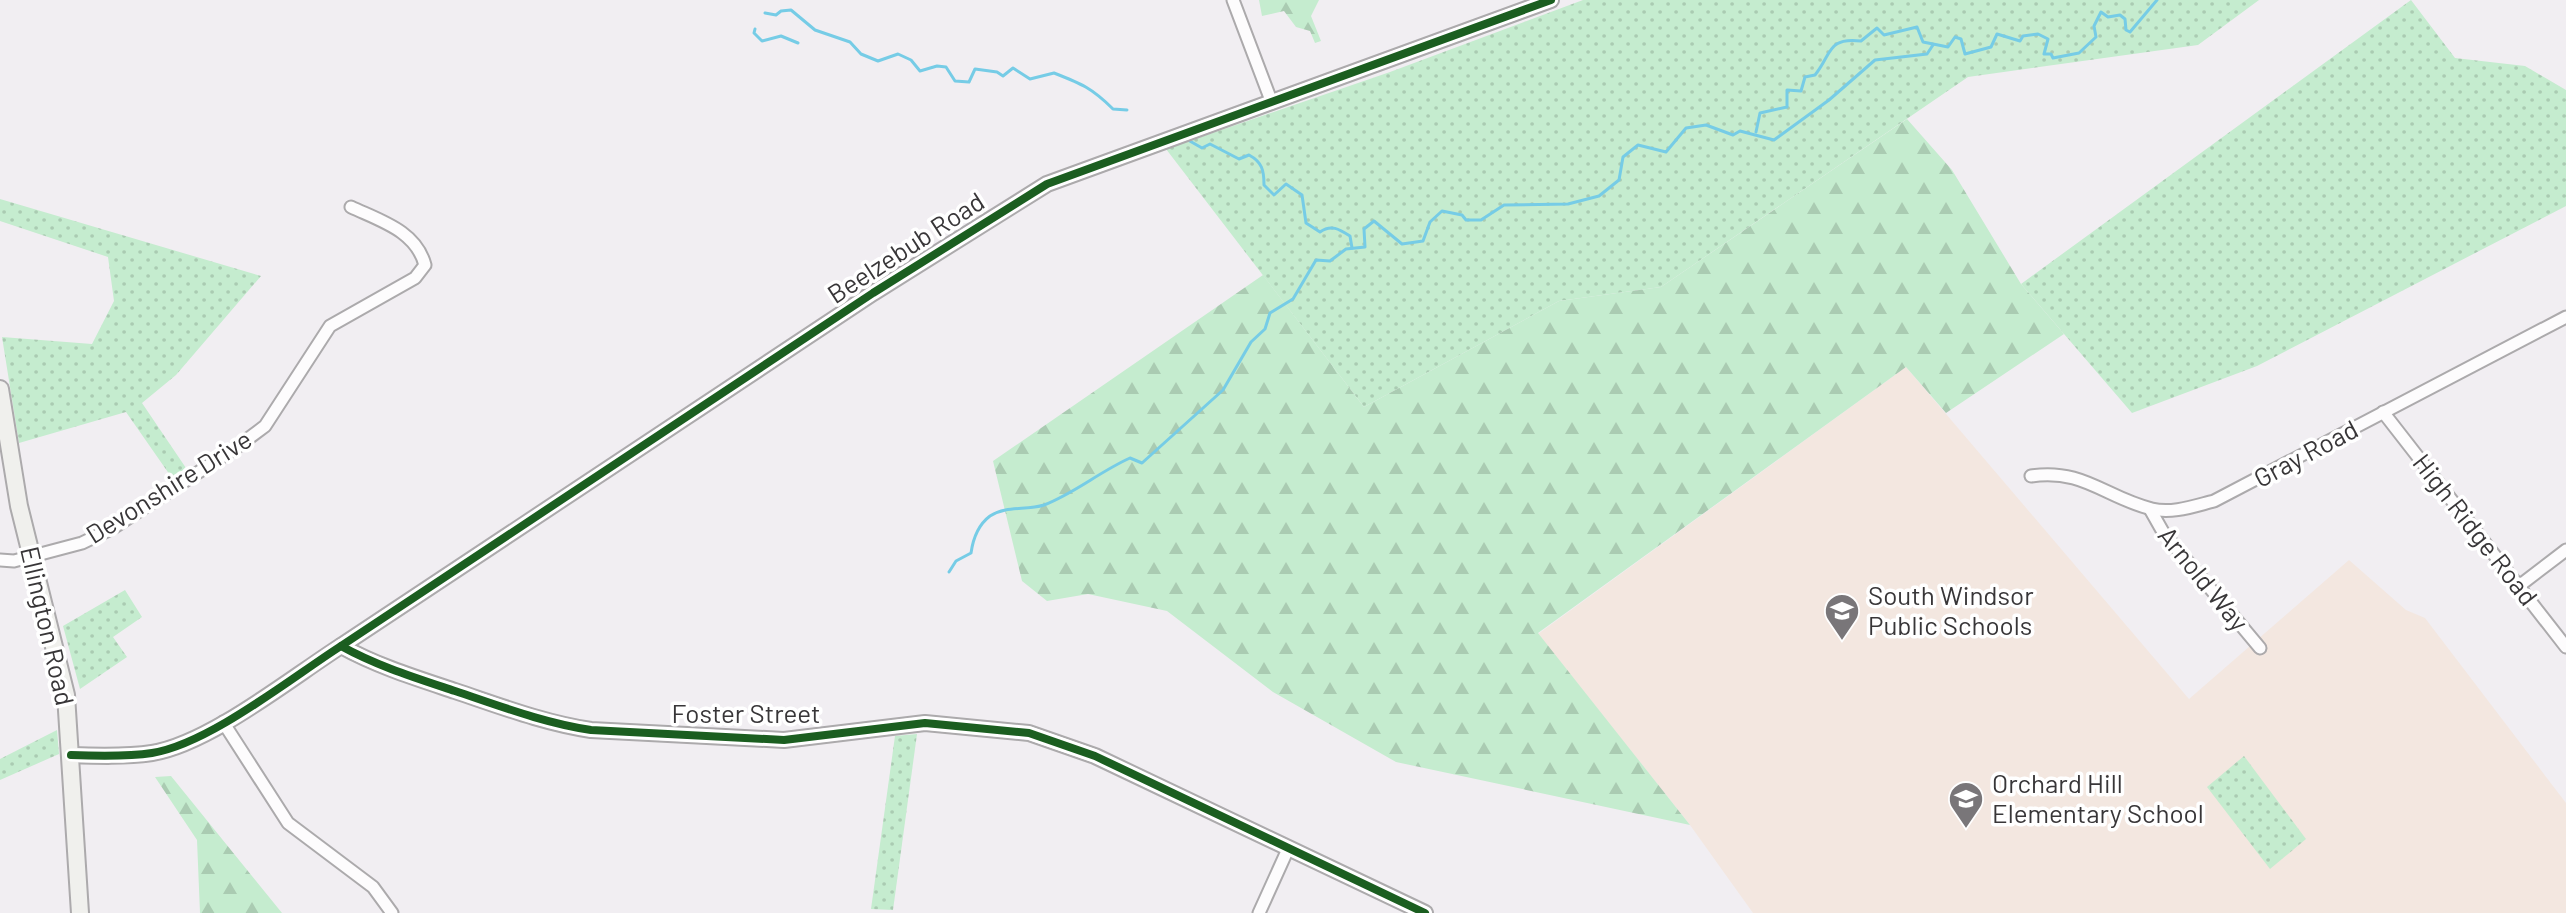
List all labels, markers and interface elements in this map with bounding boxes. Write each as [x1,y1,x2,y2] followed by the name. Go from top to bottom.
[821,185,989,309] street label: Beelzebub Road
[2248,412,2363,493] street label: Gray Road
[80,422,257,549] street label: Devonshire Drive
[2407,447,2545,611] street label: High Ridge Road
[2153,520,2256,637] street label: Arnold Way
[15,543,82,708] street label: Ellington Road
[1868,579,2034,640] place label: South Windsor Public Schools
[1823,592,1861,642] school or university icon: South Windsor Public Schools
[672,697,820,728] street label: Foster Street
[1992,767,2204,828] place label: Orchard Hill Elementary School
[1947,780,1985,830] school or university icon: Orchard Hill Elementary School

